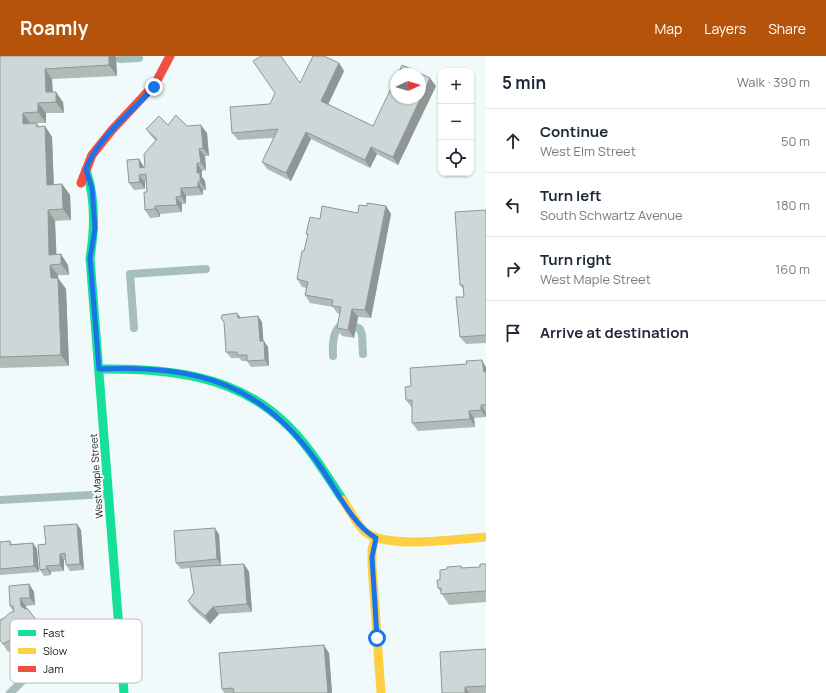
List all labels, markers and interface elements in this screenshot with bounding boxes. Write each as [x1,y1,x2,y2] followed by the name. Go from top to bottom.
[20,15,88,41] text: Roamly
[654,19,682,38] text: Map
[704,19,746,38] text: Layers
[768,19,806,38] text: Share
[390,68,426,104] north arrow
[438,68,474,176] map controls
[438,68,474,104] button: +
[502,71,546,94] text: 5 min
[737,73,810,91] text: Walk · 390 m
[145,78,163,96] route end
[438,104,474,140] button: −
[540,121,608,142] text: Continue
[502,130,524,152] icon: ahead
[781,132,810,150] text: 50 m
[438,140,474,176] button: locate
[540,142,636,160] text: West Elm Street
[540,185,602,206] text: Turn left
[502,194,524,216] icon: left
[776,196,810,214] text: 180 m
[540,206,683,224] text: South Schwartz Avenue
[540,249,611,270] text: Turn right
[502,258,524,280] icon: right
[775,260,810,278] text: 160 m
[540,270,651,288] text: West Maple Street
[502,322,524,344] icon: arrive
[540,322,689,343] text: Arrive at destination
[86,433,106,519] street label: West Maple Street
[10,619,142,683] legend
[43,625,65,640] text: Fast
[368,629,386,647] route start
[43,643,68,658] text: Slow
[43,661,64,676] text: Jam

